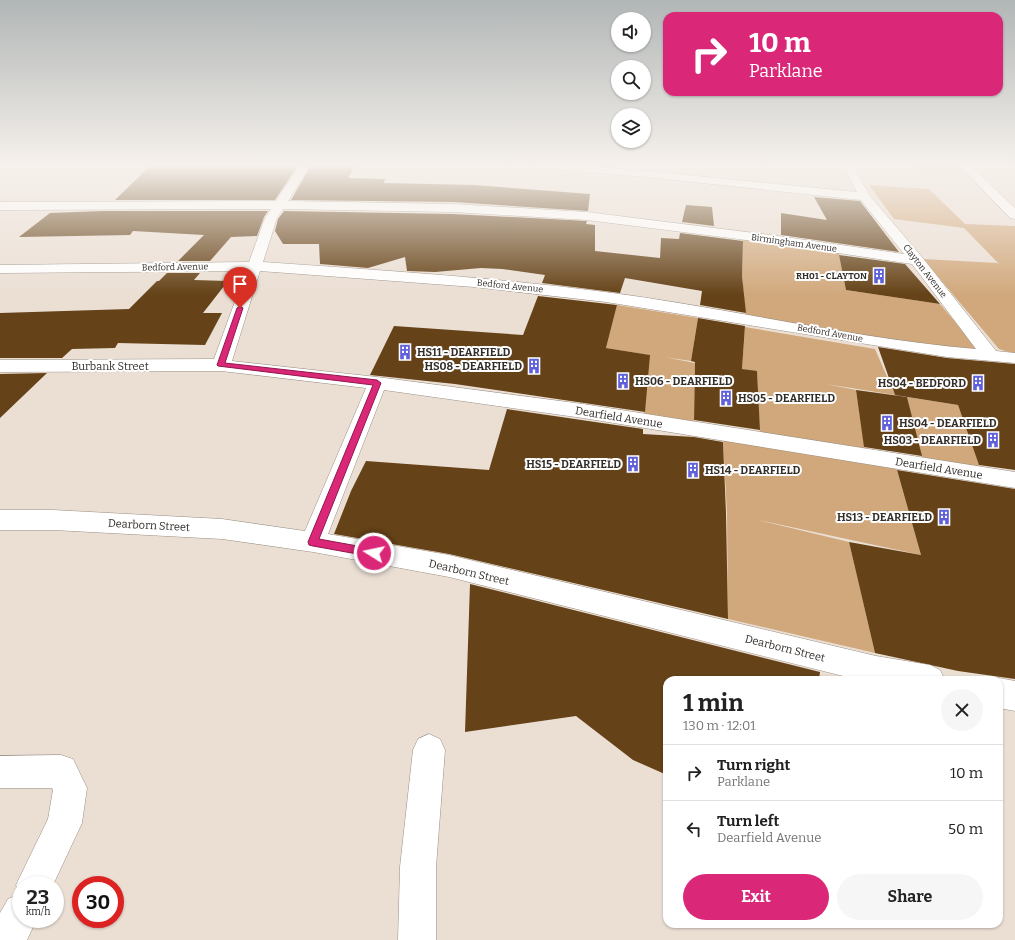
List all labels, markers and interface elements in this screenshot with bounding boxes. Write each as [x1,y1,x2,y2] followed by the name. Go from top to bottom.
[611,12,651,148] map controls
[611,12,651,52] button: sound
[749,26,811,59] text: 10 m
[683,28,735,80] icon: right
[611,60,651,100] button: search
[749,60,823,82] text: Parklane
[611,108,651,148] button: layers
[750,232,838,254] street label: Birmingham Avenue
[901,242,949,300] street label: Clayton Avenue
[142,261,209,273] street label: Bedford Avenue
[223,267,257,308] pin
[870,267,888,285] building icon: RH01 - CLAYTON
[796,271,867,281] place label: RH01 - CLAYTON
[229,273,251,295] icon: arrive
[476,278,544,294] street label: Bedford Avenue
[796,322,864,344] street label: Bedford Avenue
[396,343,414,361] building icon: HS11 - DEARFIELD
[417,346,511,359] place label: HS11 - DEARFIELD
[525,357,543,375] building icon: HS08 - DEARFIELD
[71,360,149,373] street label: Burbank Street
[424,360,522,373] place label: HS08 - DEARFIELD
[614,372,632,390] building icon: HS06 - DEARFIELD
[969,374,987,392] building icon: HS04 - BEDFORD
[635,375,733,388] place label: HS06 - DEARFIELD
[878,377,966,390] place label: HS04 - BEDFORD
[717,389,735,407] building icon: HS05 - DEARFIELD
[738,392,835,405] place label: HS05 - DEARFIELD
[574,404,664,431] street label: Dearfield Avenue
[878,414,896,432] building icon: HS04 - DEARFIELD
[899,417,997,430] place label: HS04 - DEARFIELD
[984,431,1002,449] building icon: HS03 - DEARFIELD
[884,434,981,447] place label: HS03 - DEARFIELD
[624,455,642,473] building icon: HS15 - DEARFIELD
[894,455,984,482] street label: Dearfield Avenue
[526,458,621,471] place label: HS15 - DEARFIELD
[684,461,702,479] building icon: HS14 - DEARFIELD
[705,464,801,477] place label: HS14 - DEARFIELD
[935,508,953,526] building icon: HS13 - DEARFIELD
[837,511,932,524] place label: HS13 - DEARFIELD
[108,517,190,534] street label: Dearborn Street
[353,532,395,574] position arrow
[427,557,510,588] street label: Dearborn Street
[743,632,826,665] street label: Dearborn Street
[683,689,744,717] text: 1 min
[941,689,983,731] button: close
[683,718,756,733] text: 130 m · 12:01
[717,756,790,774] text: Turn right
[683,762,705,784] icon: right
[950,764,983,782] text: 10 m
[717,774,770,789] text: Parklane
[717,812,779,830] text: Turn left
[683,818,705,840] icon: left
[948,820,983,838] text: 50 m
[717,830,821,845] text: Dearfield Avenue
[683,874,829,920] button: Exit
[837,874,983,920] button: Share
[72,876,124,928] speed limit sign: 30
[27,885,49,909] text: 23
[26,906,50,918] text: km/h

